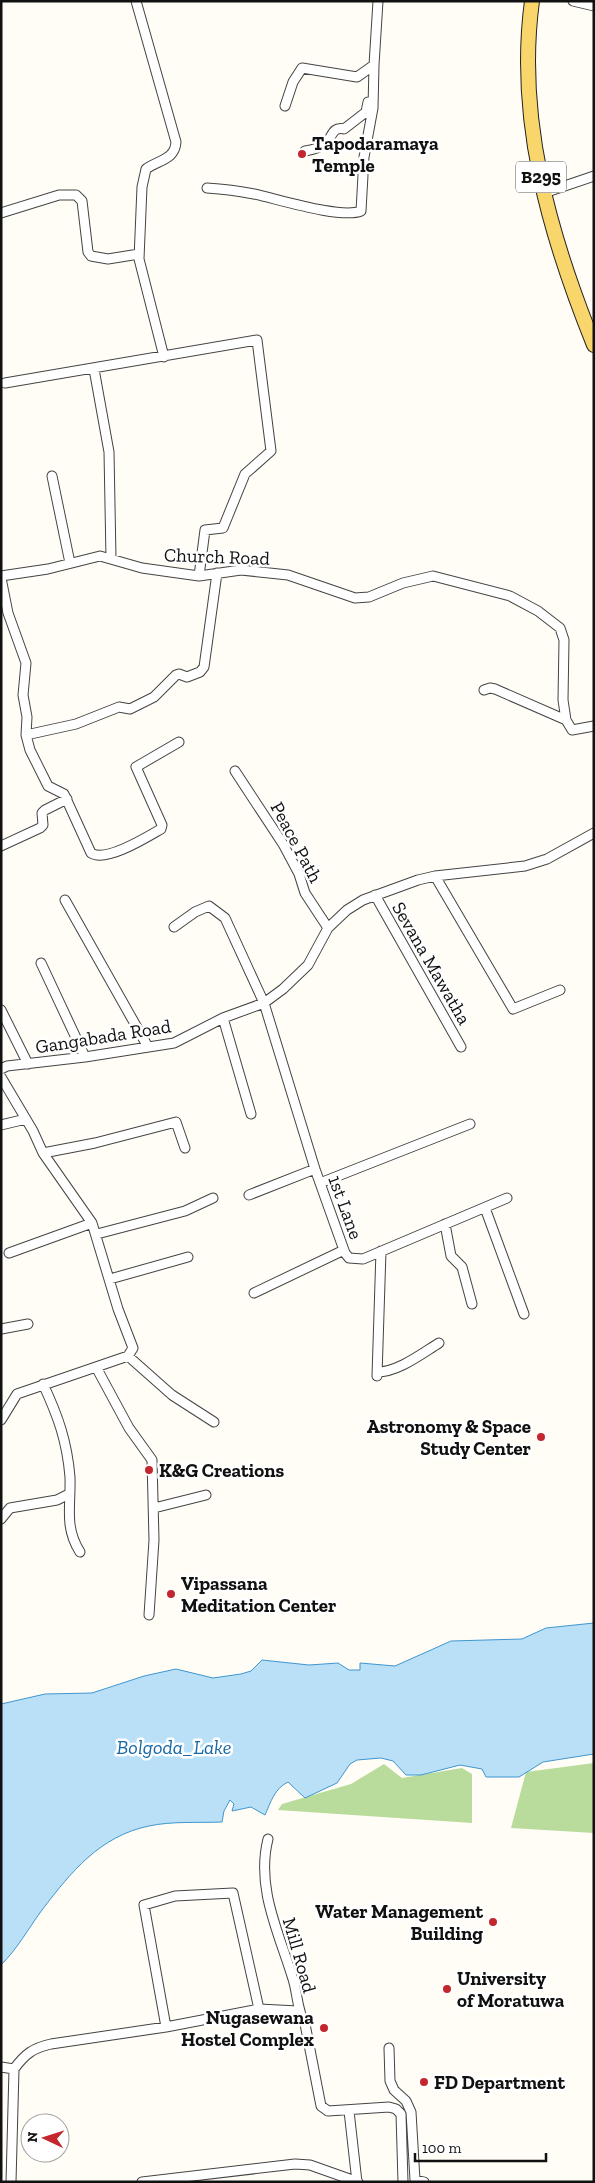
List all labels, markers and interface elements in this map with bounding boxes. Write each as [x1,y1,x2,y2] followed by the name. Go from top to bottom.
[312,132,439,177] place label: Tapodaramaya Temple
[296,148,308,160] marker: Tapodaramaya Temple
[516,162,566,192] road number: B295
[164,543,271,570] street label: Church Road
[266,798,328,887] street label: Peace Path
[387,898,476,1029] street label: Sevana Mawatha
[34,1014,173,1059] street label: Gangabada Road
[323,1172,368,1242] street label: 1st Lane
[367,1415,532,1460] place label: Astronomy & Space Study Center
[535,1431,547,1443] marker: Astronomy & Space Study Center
[159,1459,285,1482] place label: K&G Creations
[143,1464,155,1476] marker: K&G Creations
[181,1572,337,1617] place label: Vipassana Meditation Center
[165,1588,177,1600] marker: Vipassana Meditation Center
[117,1735,231,1759] water label: Bolgoda_Lake
[315,1900,483,1945] place label: Water Management Building
[278,1915,321,1996] street label: Mill Road
[487,1916,499,1928] marker: Water Management Building
[457,1967,565,2012] place label: University of Moratuwa
[441,1983,453,1995] marker: University of Moratuwa
[181,2006,314,2051] place label: Nugasewana Hostel Complex
[318,2022,330,2034] marker: Nugasewana Hostel Complex
[434,2071,566,2094] place label: FD Department
[418,2076,430,2088] marker: FD Department
[20,2113,70,2163] north arrow
[415,2130,546,2162] scale bar
[24,2131,41,2143] text: N
[422,2139,461,2157] text: 100 m

